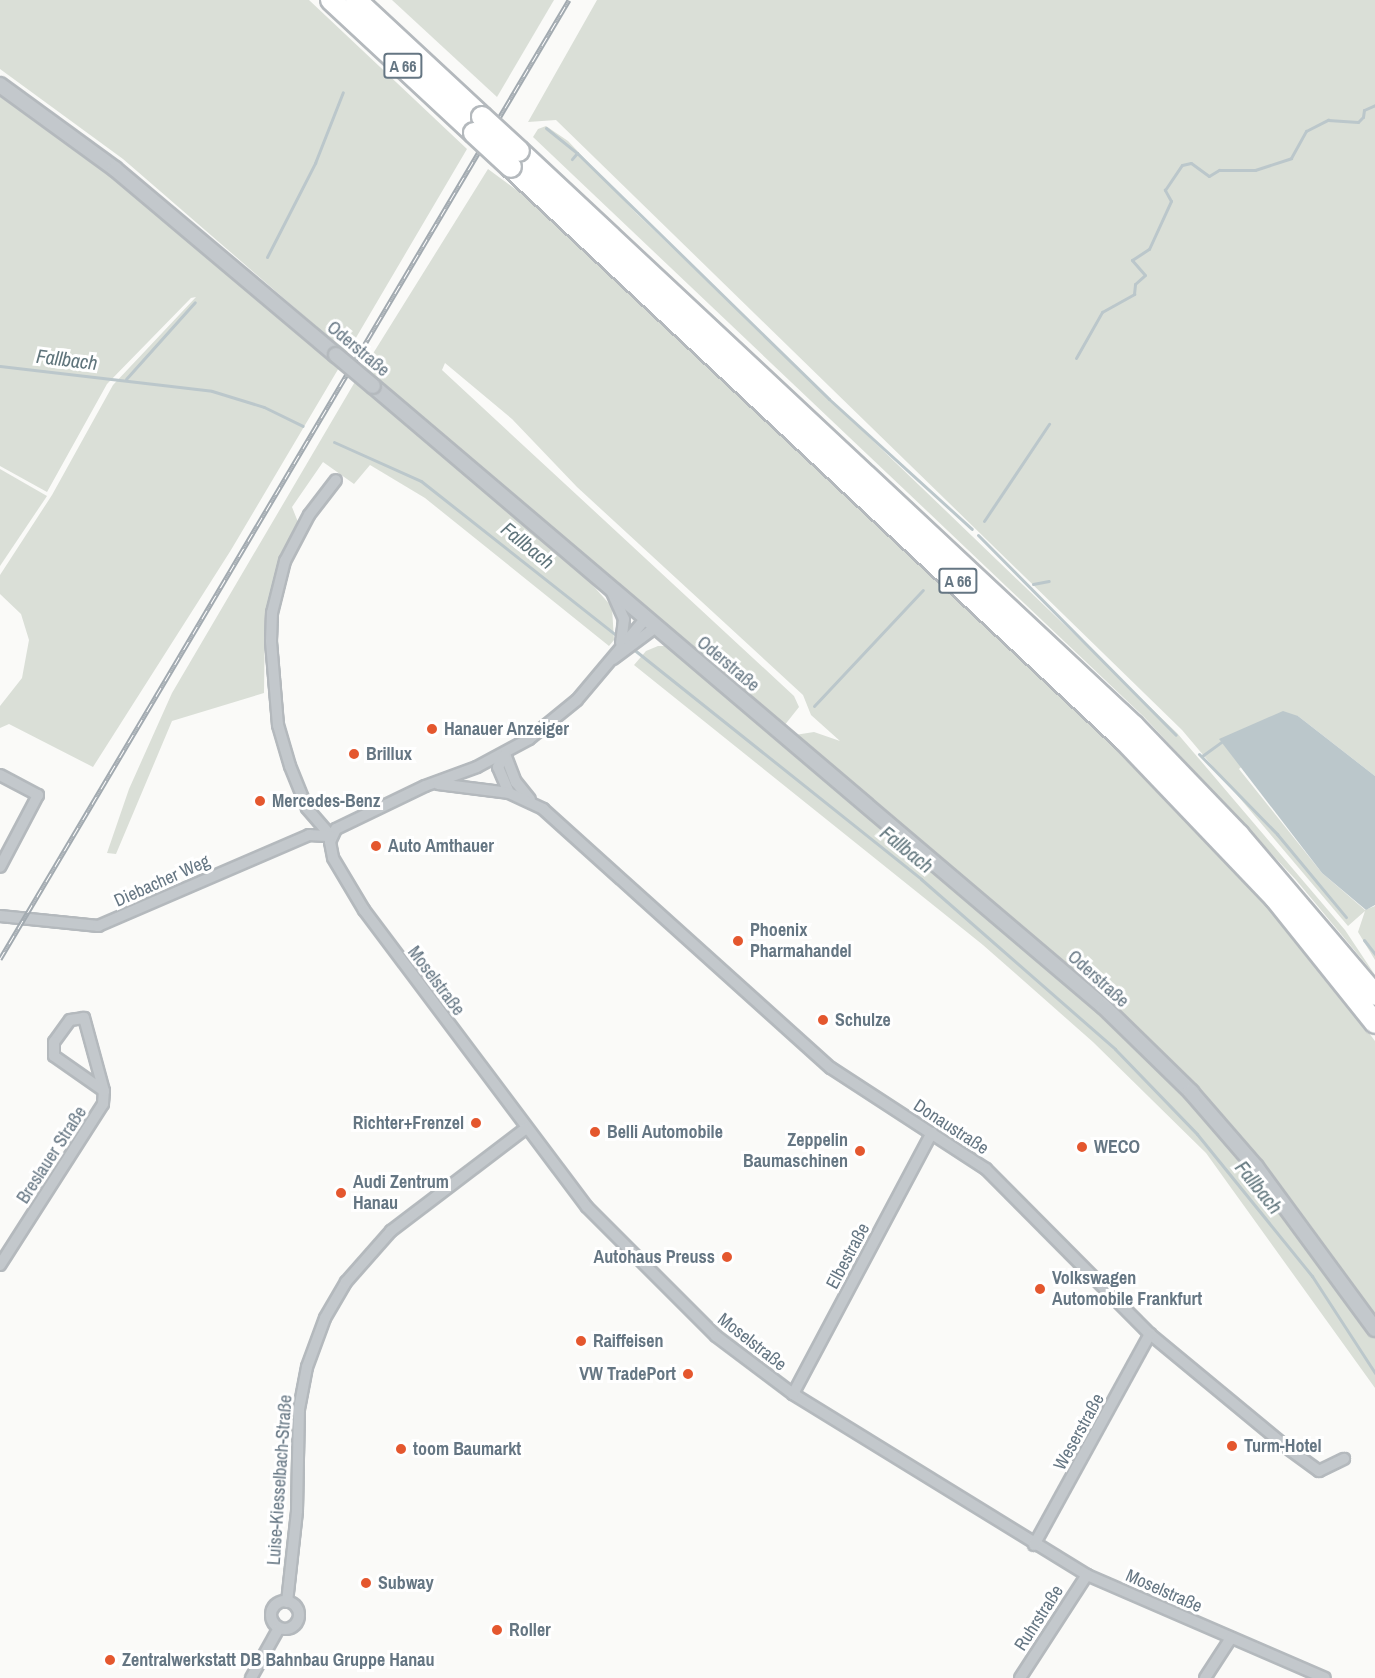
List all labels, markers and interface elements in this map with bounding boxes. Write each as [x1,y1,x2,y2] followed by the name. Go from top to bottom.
[382,53,424,79] road number: A 66
[322,317,394,381] street label: Oderstraße
[35,343,99,375] water label: Fallbach
[497,516,559,574] water label: Fallbach
[937,568,979,594] road number: A 66
[692,632,764,696] street label: Oderstraße
[444,718,569,740] place label: Hanauer Anzeiger
[425,722,439,736] marker: Hanauer Anzeiger
[366,743,412,765] place label: Brillux
[347,747,361,761] marker: Brillux
[272,790,380,812] place label: Mercedes-Benz
[253,794,267,808] marker: Mercedes-Benz
[876,820,938,878] water label: Fallbach
[388,835,495,857] place label: Auto Amthauer
[369,839,383,853] marker: Auto Amthauer
[111,850,213,912] street label: Diebacher Weg
[750,920,852,962] place label: Phoenix Pharmahandel
[731,934,745,948] marker: Phoenix Pharmahandel
[403,942,469,1020] street label: Moselstraße
[1063,946,1133,1012] street label: Oderstraße
[835,1009,891,1031] place label: Schulze
[816,1013,830,1027] marker: Schulze
[909,1095,993,1159] street label: Donaustraße
[13,1102,91,1208] street label: Breslauer Straße
[353,1112,464,1134] place label: Richter+Frenzel
[469,1116,483,1130] marker: Richter+Frenzel
[607,1121,723,1143] place label: Belli Automobile
[588,1125,602,1139] marker: Belli Automobile
[743,1130,848,1172] place label: Zeppelin Baumaschinen
[1094,1136,1140,1158] place label: WECO
[1075,1140,1089,1154] marker: WECO
[853,1144,867,1158] marker: Zeppelin Baumaschinen
[1230,1156,1288,1218] water label: Fallbach
[353,1172,449,1214] place label: Audi Zentrum Hanau
[334,1186,348,1200] marker: Audi Zentrum Hanau
[822,1219,874,1293] street label: Elbestraße
[594,1246,715,1268] place label: Autohaus Preuss
[720,1250,734,1264] marker: Autohaus Preuss
[1052,1268,1202,1310] place label: Volkswagen Automobile Frankfurt
[1033,1282,1047,1296] marker: Volkswagen Automobile Frankfurt
[713,1308,791,1376] street label: Moselstraße
[593,1330,664,1352] place label: Raiffeisen
[574,1334,588,1348] marker: Raiffeisen
[579,1363,676,1385] place label: VW TradePort
[681,1367,695,1381] marker: VW TradePort
[1049,1390,1109,1474] street label: Weserstraße
[263,1394,297,1566] street label: Luise-Kiesselbach-Straße
[1244,1435,1322,1457] place label: Turm-Hotel
[413,1438,521,1460] place label: toom Baumarkt
[1225,1439,1239,1453] marker: Turm-Hotel
[394,1442,408,1456] marker: toom Baumarkt
[1123,1565,1205,1617] street label: Moselstraße
[378,1572,434,1594] place label: Subway
[359,1576,373,1590] marker: Subway
[1010,1581,1068,1655] street label: Ruhrstraße
[509,1619,551,1641] place label: Roller
[490,1623,504,1637] marker: Roller
[122,1649,434,1671] place label: Zentralwerkstatt DB Bahnbau Gruppe Hanau
[103,1653,117,1667] marker: Zentralwerkstatt DB Bahnbau Gruppe Hanau

